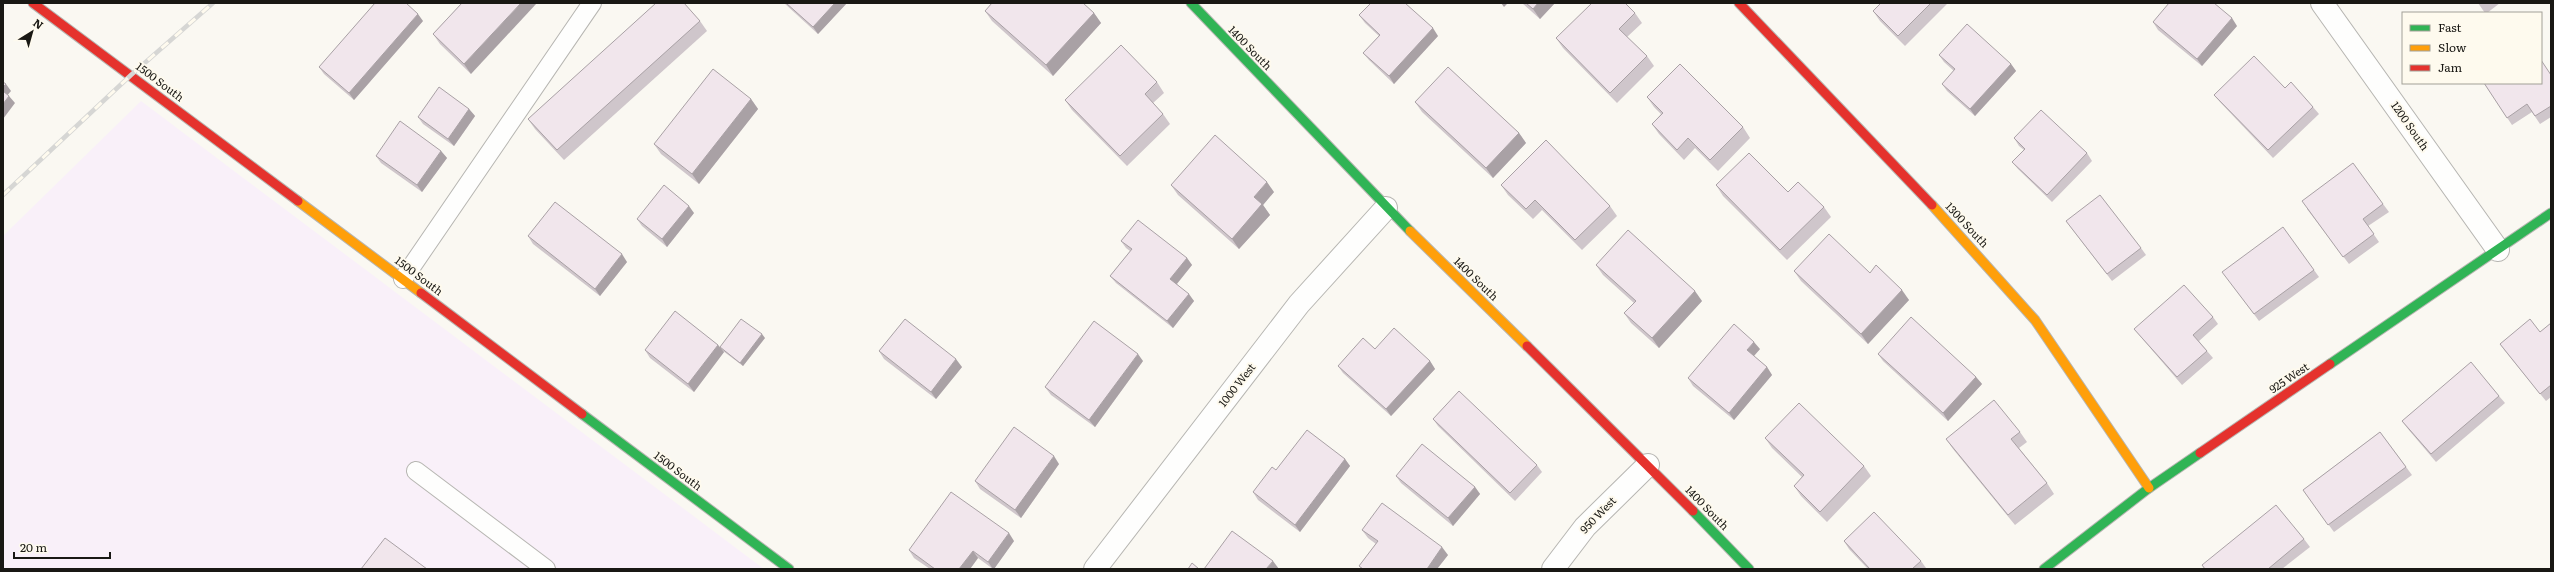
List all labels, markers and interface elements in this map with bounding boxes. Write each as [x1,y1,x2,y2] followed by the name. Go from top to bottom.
[12,12,52,52] north arrow
[2402,12,2542,84] legend
[30,14,47,32] text: N
[2438,18,2462,36] text: Fast
[1225,21,1276,73] street label: 1400 South
[2438,38,2467,56] text: Slow
[133,58,188,105] street label: 1500 South
[2438,58,2463,76] text: Jam
[2388,98,2434,153] street label: 1200 South
[1943,198,1993,251] street label: 1300 South
[392,252,447,299] street label: 1500 South
[1451,253,1503,304] street label: 1400 South
[2265,358,2312,396] street label: 925 West
[1214,359,1259,410] street label: 1000 West
[651,447,706,494] street label: 1500 South
[1682,481,1733,533] street label: 1400 South
[1576,492,1619,536] street label: 950 West
[14,534,110,560] scale bar
[20,538,47,556] text: 20 m

